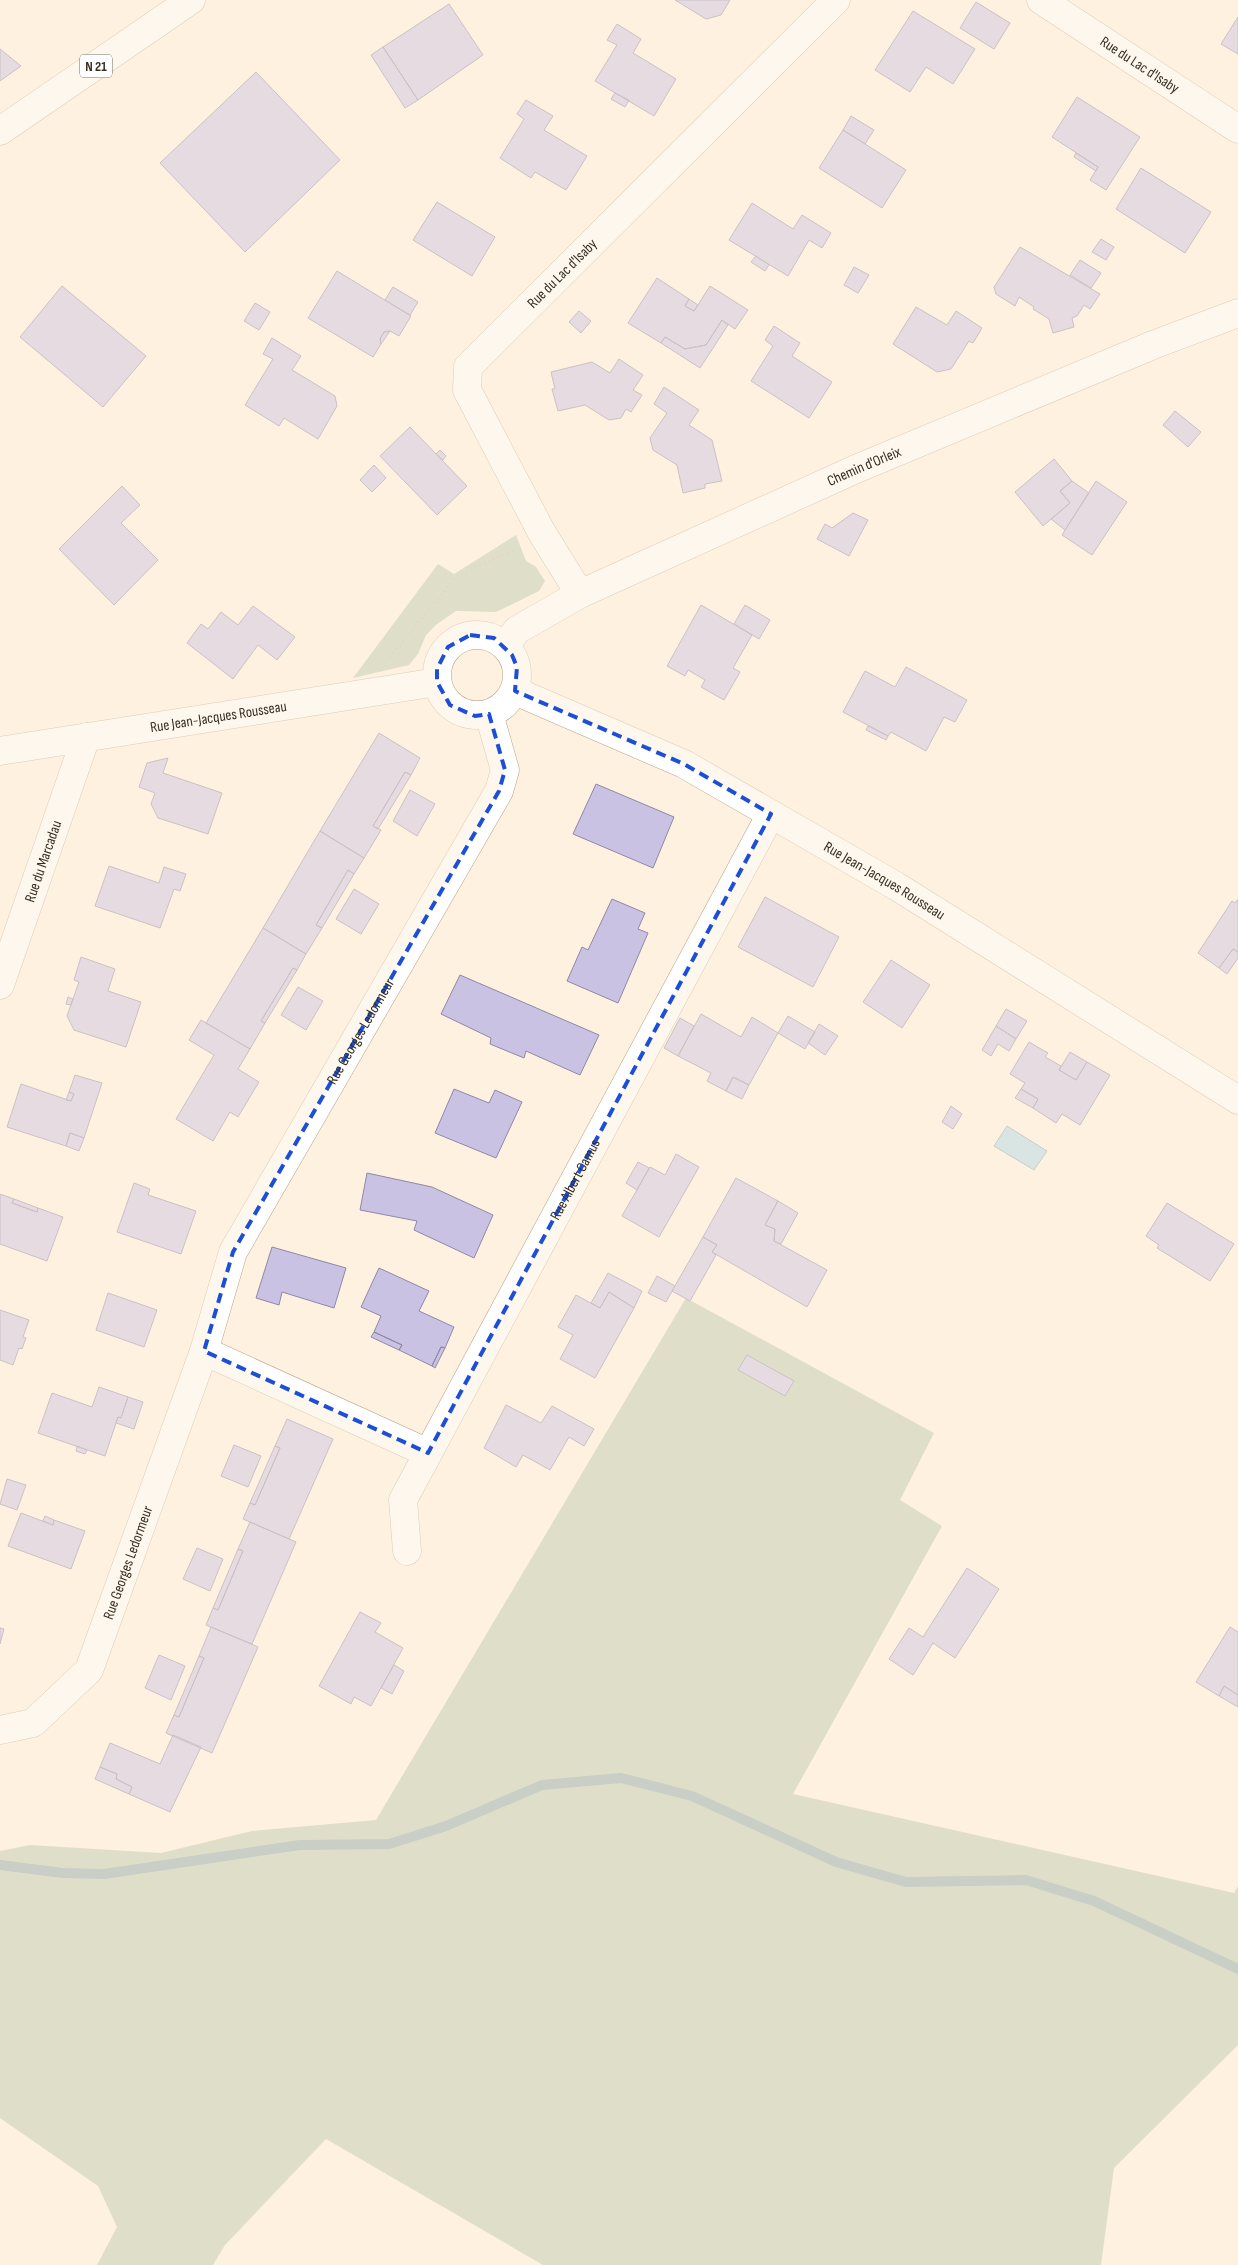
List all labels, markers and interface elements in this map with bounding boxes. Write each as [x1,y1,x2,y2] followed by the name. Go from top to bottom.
[1096,32,1183,98] street label: Rue du Lac d'Isaby
[80,54,112,78] road number: N 21
[523,235,601,313] street label: Rue du Lac d'Isaby
[824,442,904,491] street label: Chemin d'Orleix
[149,697,288,737] street label: Rue Jean-Jacques Rousseau
[20,818,66,905] street label: Rue du Marcadau
[820,837,948,924] street label: Rue Jean-Jacques Rousseau
[323,974,399,1088] street label: Rue Georges Ledormeur
[546,1136,605,1223] street label: Rue Albert Camus
[99,1503,158,1622] street label: Rue Georges Ledormeur

